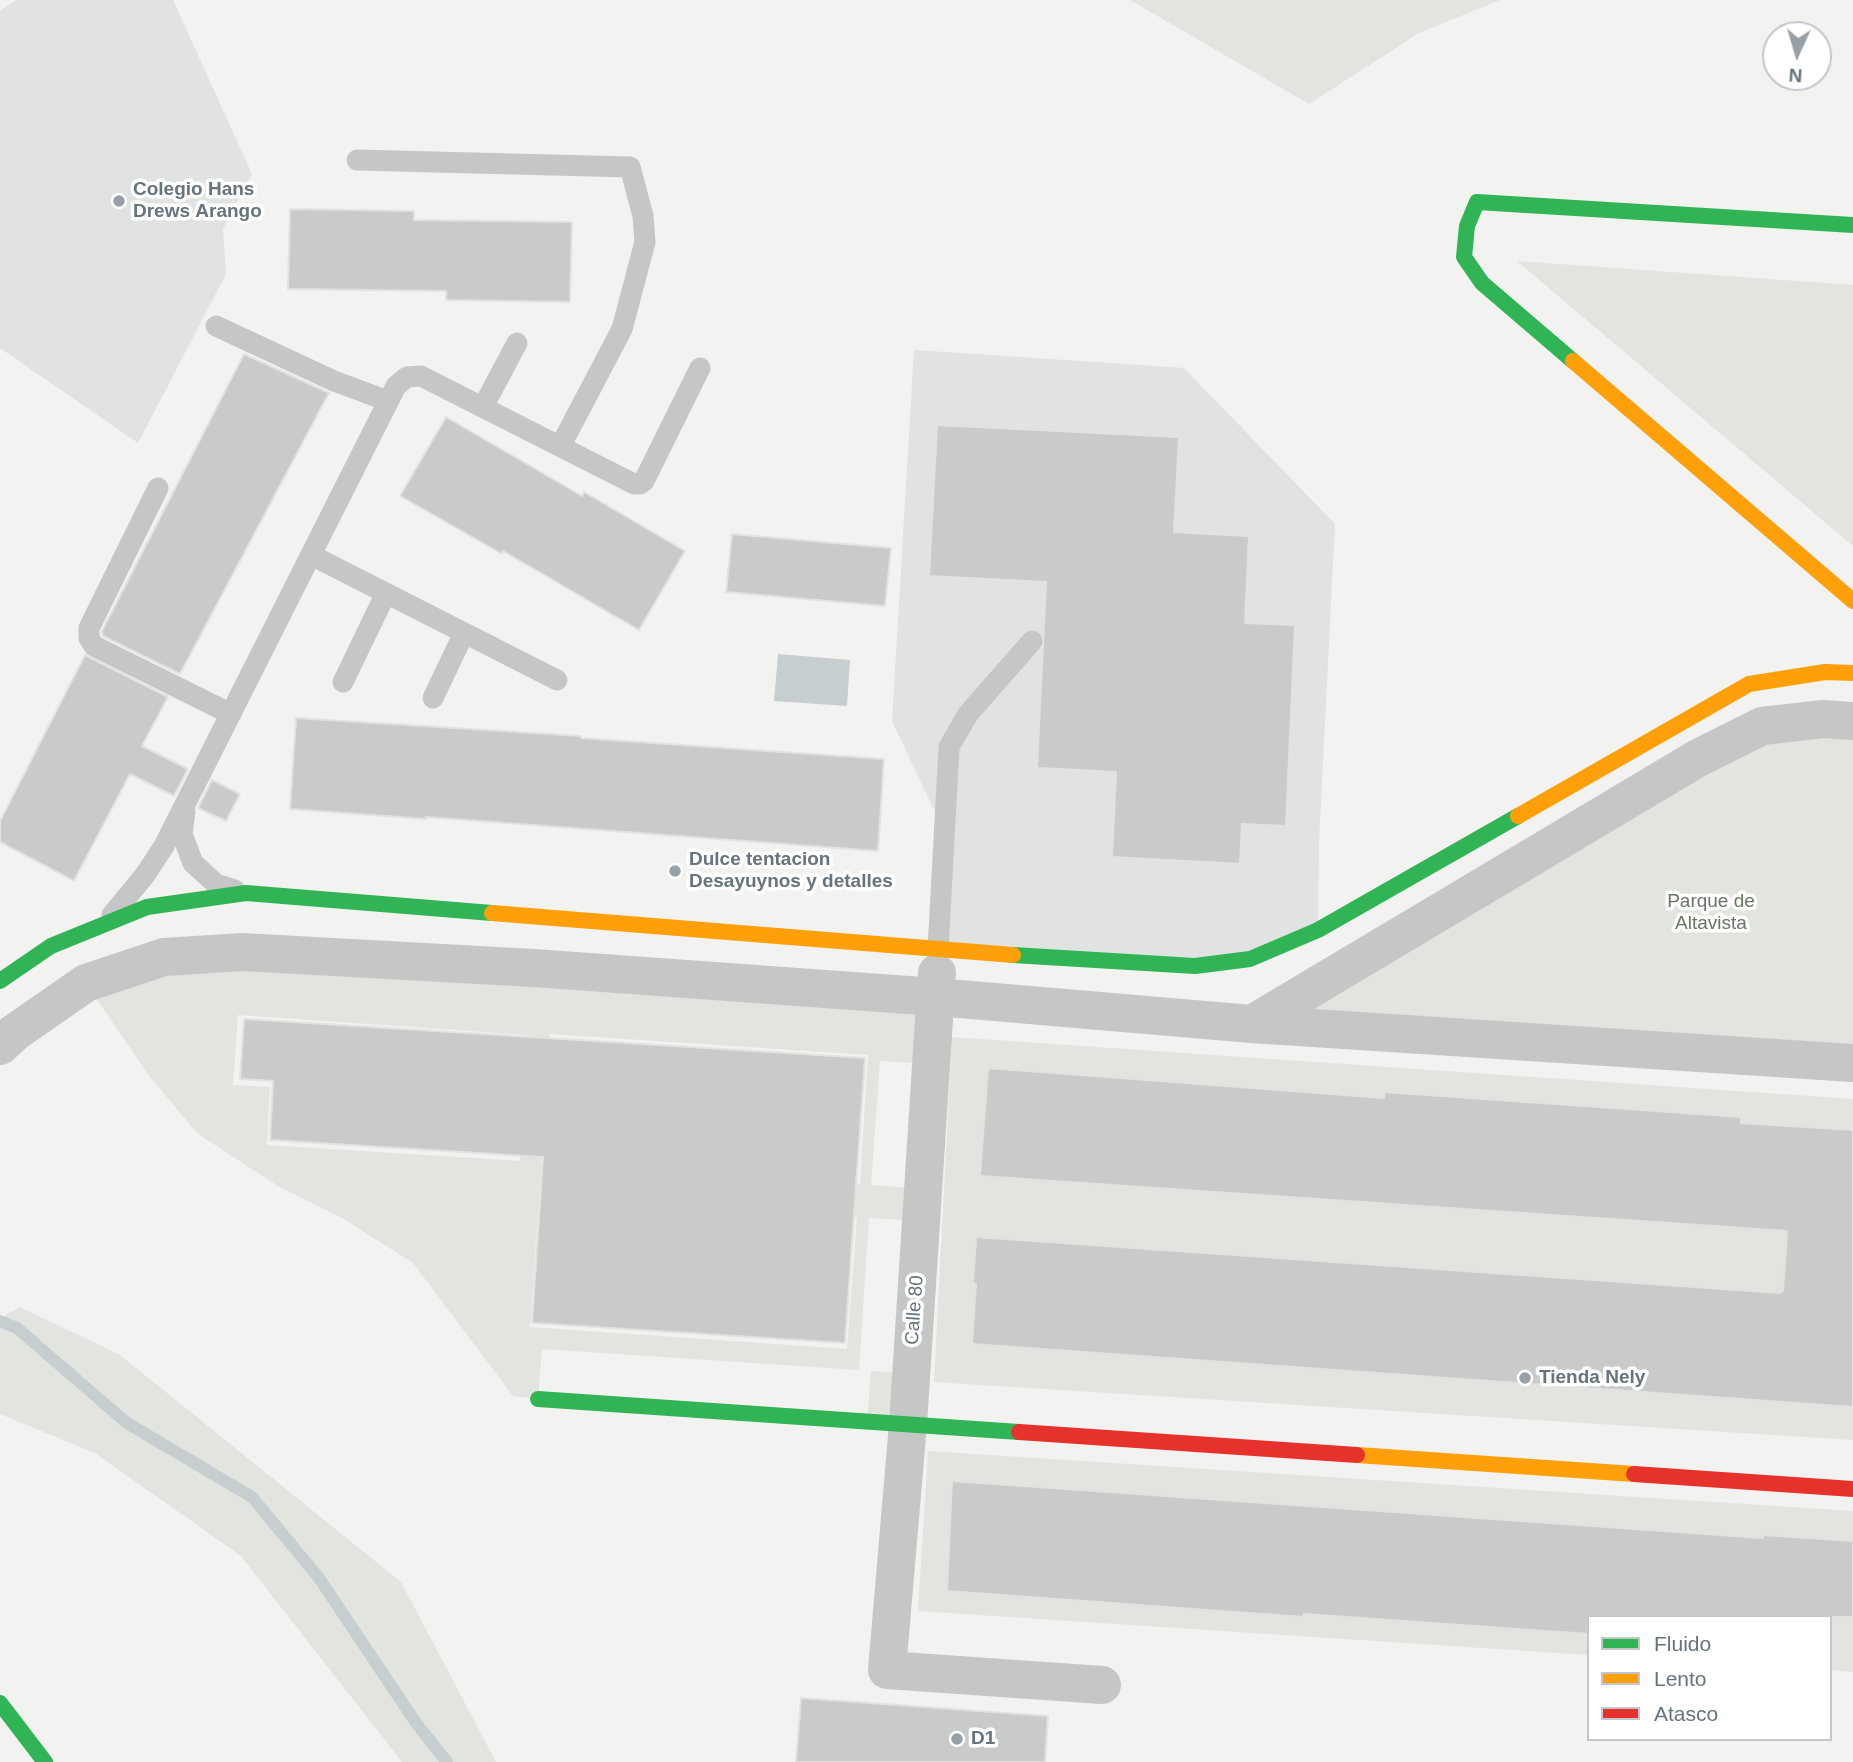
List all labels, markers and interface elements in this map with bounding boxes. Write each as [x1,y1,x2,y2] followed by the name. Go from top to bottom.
[1762,21,1832,91] north arrow
[1788,64,1803,86] text: N
[133,179,262,223] place label: Colegio Hans Drews Arango
[111,193,127,209] marker: Colegio Hans Drews Arango
[689,849,893,893] place label: Dulce tentacion Desayuynos y detalles
[667,863,683,879] marker: Dulce tentacion Desayuynos y detalles
[1667,891,1755,935] park label: Parque de Altavista
[901,1274,929,1346] street label: Calle 80
[1539,1367,1645,1389] place label: Tienda Nely
[1517,1370,1533,1386] marker: Tienda Nely
[1587,1615,1832,1741] legend
[1654,1632,1711,1655] text: Fluido
[1654,1667,1707,1690] text: Lento
[1654,1702,1718,1725] text: Atasco
[971,1728,995,1750] place label: D1
[949,1731,965,1747] marker: D1

